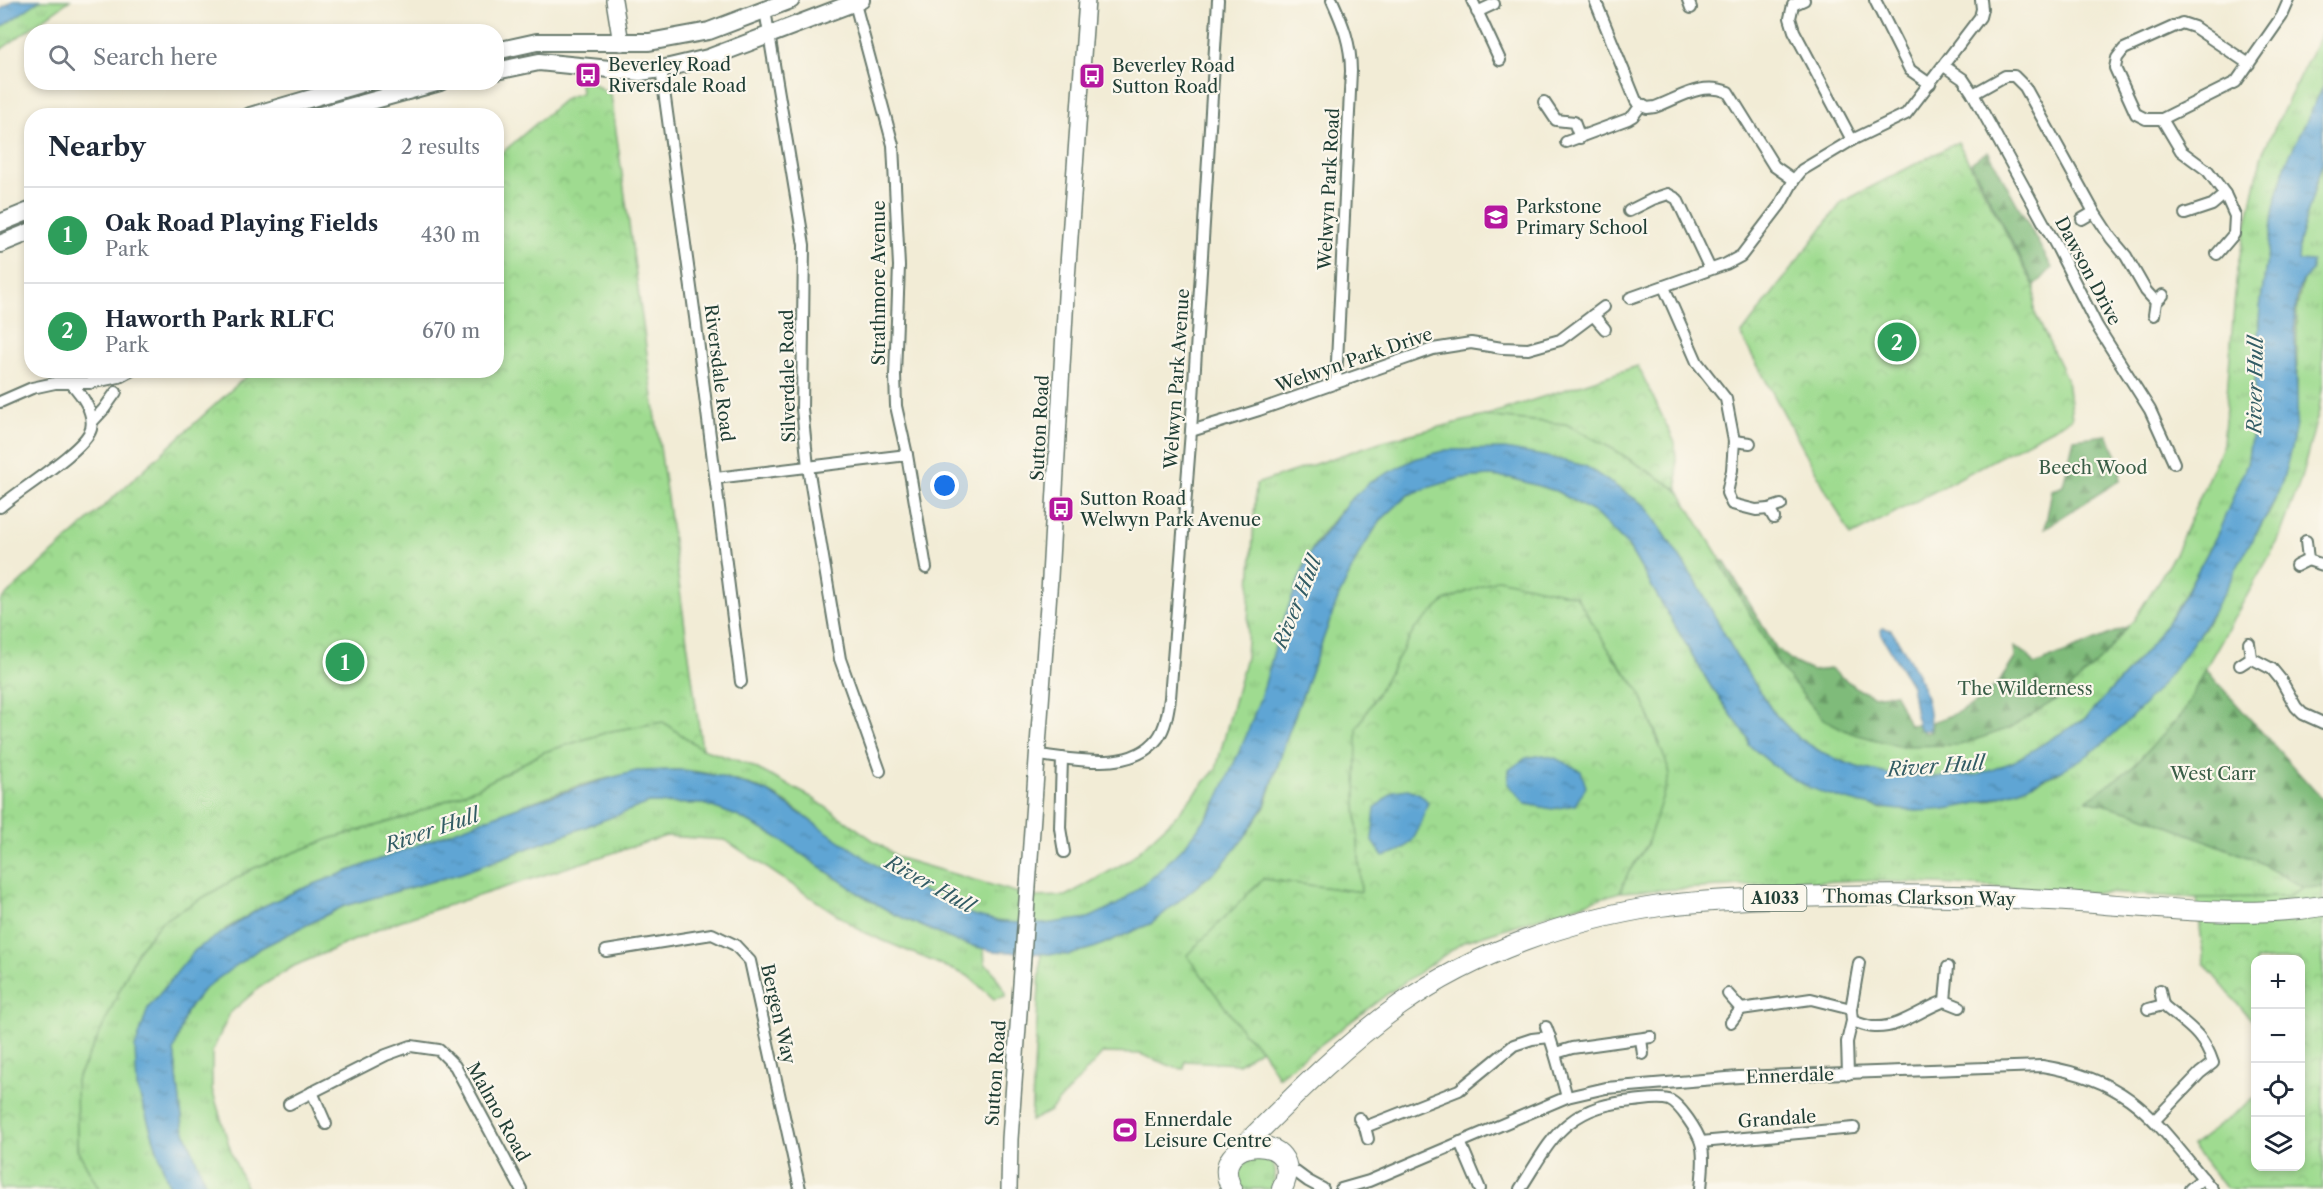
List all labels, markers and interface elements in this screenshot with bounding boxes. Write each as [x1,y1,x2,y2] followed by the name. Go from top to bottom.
[24,24,504,90] search box
[45,41,78,74] icon: search
[93,44,218,71] text: Search here
[608,54,746,97] place label: Beverley Road Riversdale Road
[1112,55,1235,98] place label: Beverley Road Sutton Road
[573,60,603,90] bus stop icon: Beverley Road Riversdale Road
[1077,61,1107,91] bus stop icon: Beverley Road Sutton Road
[1314,107,1344,272] street label: Welwyn Park Road
[48,131,146,163] text: Nearby
[401,135,480,159] text: 2 results
[1516,196,1648,239] place label: Parkstone Primary School
[868,200,890,366] street label: Strathmore Avenue
[1481,202,1511,232] school or university icon: Parkstone Primary School
[105,210,378,237] text: Oak Road Playing Fields
[2050,213,2126,329] street label: Dawson Drive
[63,223,72,247] text: 1
[421,223,480,247] text: 430 m
[105,237,148,261] text: Park
[1160,288,1194,471] street label: Welwyn Park Avenue
[700,303,738,443] street label: Riversdale Road
[105,306,334,333] text: Haworth Park RLFC
[776,309,800,443] street label: Silverdale Road
[62,319,73,343] text: 2
[422,319,480,343] text: 670 m
[1878,320,1916,364] pin: 2
[1272,323,1435,398] street label: Welwyn Park Drive
[105,333,148,357] text: Park
[2242,333,2268,436] water label: River Hull
[1026,374,1054,482] street label: Sutton Road
[2039,457,2147,479] park label: Beech Wood
[930,471,959,500] your location
[1079,488,1261,531] place label: Sutton Road Welwyn Park Avenue
[1046,494,1076,524] bus stop icon: Sutton Road Welwyn Park Avenue
[1267,550,1327,654] water label: River Hull
[326,640,364,684] pin: 1
[1957,678,2093,700] park label: The Wilderness
[1884,750,1988,782] water label: River Hull
[2169,763,2256,785] park label: West Carr
[380,802,485,858] water label: River Hull
[880,849,981,919] water label: River Hull
[1744,885,1806,911] road number: A1033
[1822,885,2017,911] street label: Thomas Clarkson Way
[2251,955,2305,1171] map controls
[2251,955,2305,1009] button: +
[756,962,800,1067] street label: Bergen Way
[2251,1009,2305,1063] button: −
[981,1019,1011,1127] street label: Sutton Road
[462,1059,534,1165] street label: Malmo Road
[1746,1063,1834,1089] street label: Ennerdale
[2251,1063,2305,1117] button: locate
[1737,1105,1817,1133] street label: Grandale
[1144,1109,1272,1152] place label: Ennerdale Leisure Centre
[1110,1115,1140,1145] sports icon: Ennerdale Leisure Centre
[2251,1117,2305,1171] button: layers

